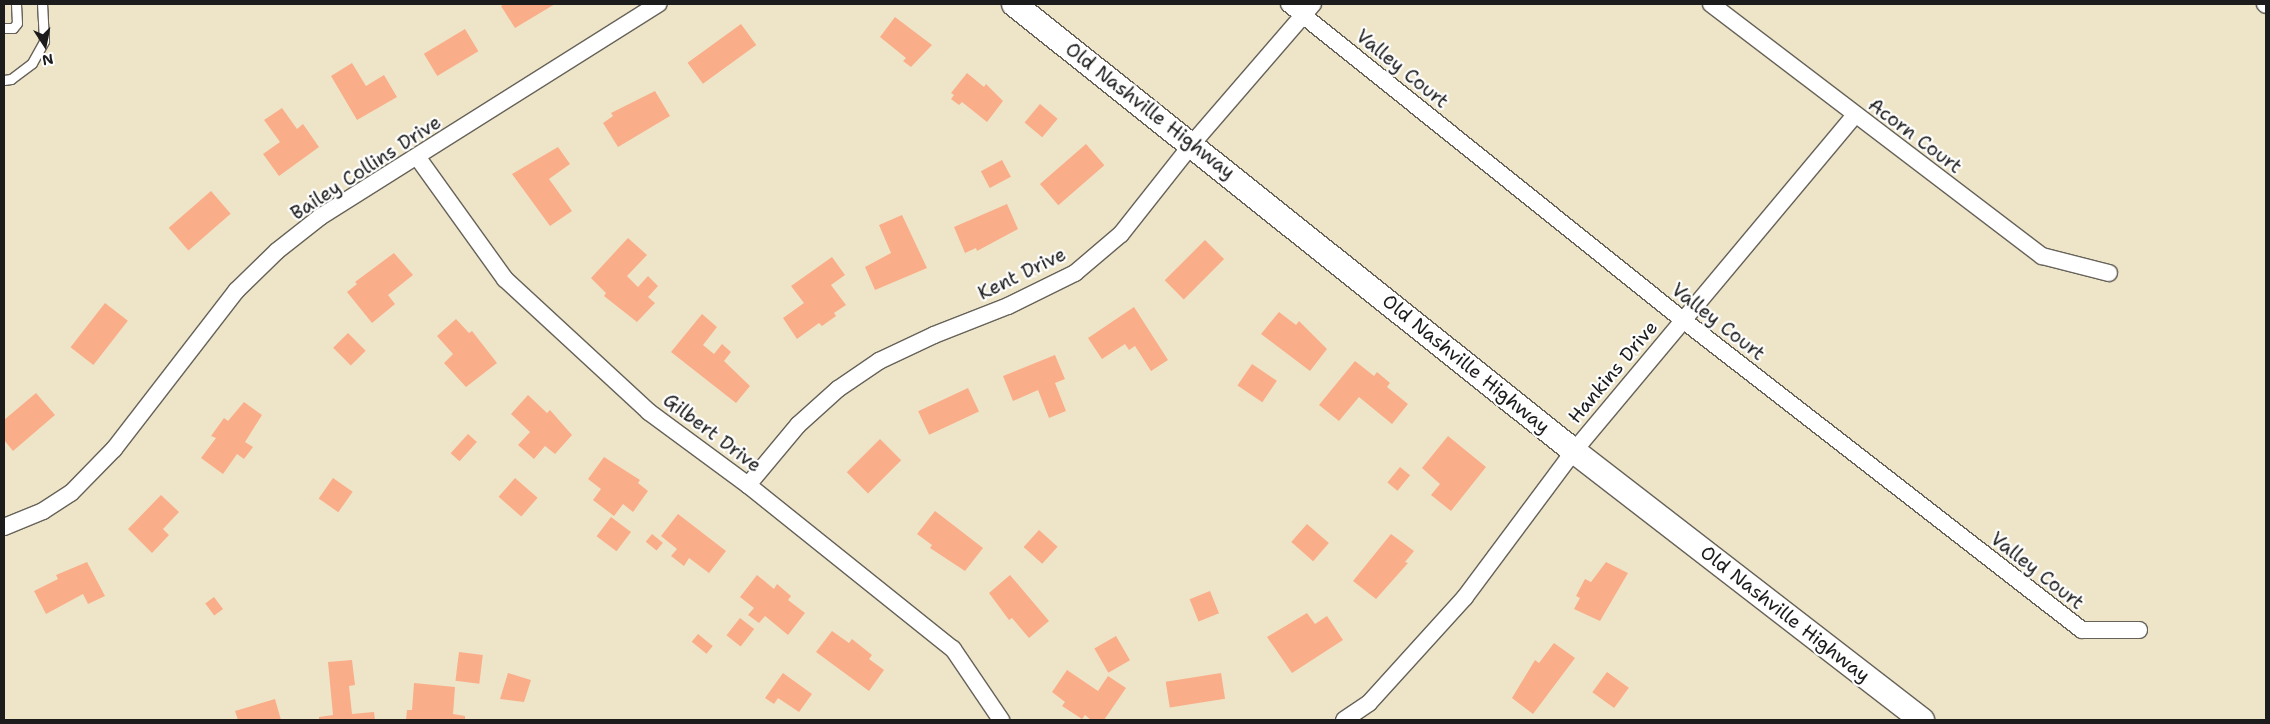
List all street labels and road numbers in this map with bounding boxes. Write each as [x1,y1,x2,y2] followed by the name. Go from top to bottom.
[1351,25,1453,113] street label: Valley Court
[1061,38,1239,184] street label: Old Nashville Highway
[1864,93,1966,179] street label: Acorn Court
[287,111,445,225] street label: Bailey Collins Drive
[974,243,1070,305] street label: Kent Drive
[1667,278,1769,366] street label: Valley Court
[1378,289,1554,439] street label: Old Nashville Highway
[1564,316,1662,428] street label: Hankins Drive
[659,389,765,477] street label: Gilbert Drive
[1986,527,2088,615] street label: Valley Court
[1696,541,1874,687] street label: Old Nashville Highway

